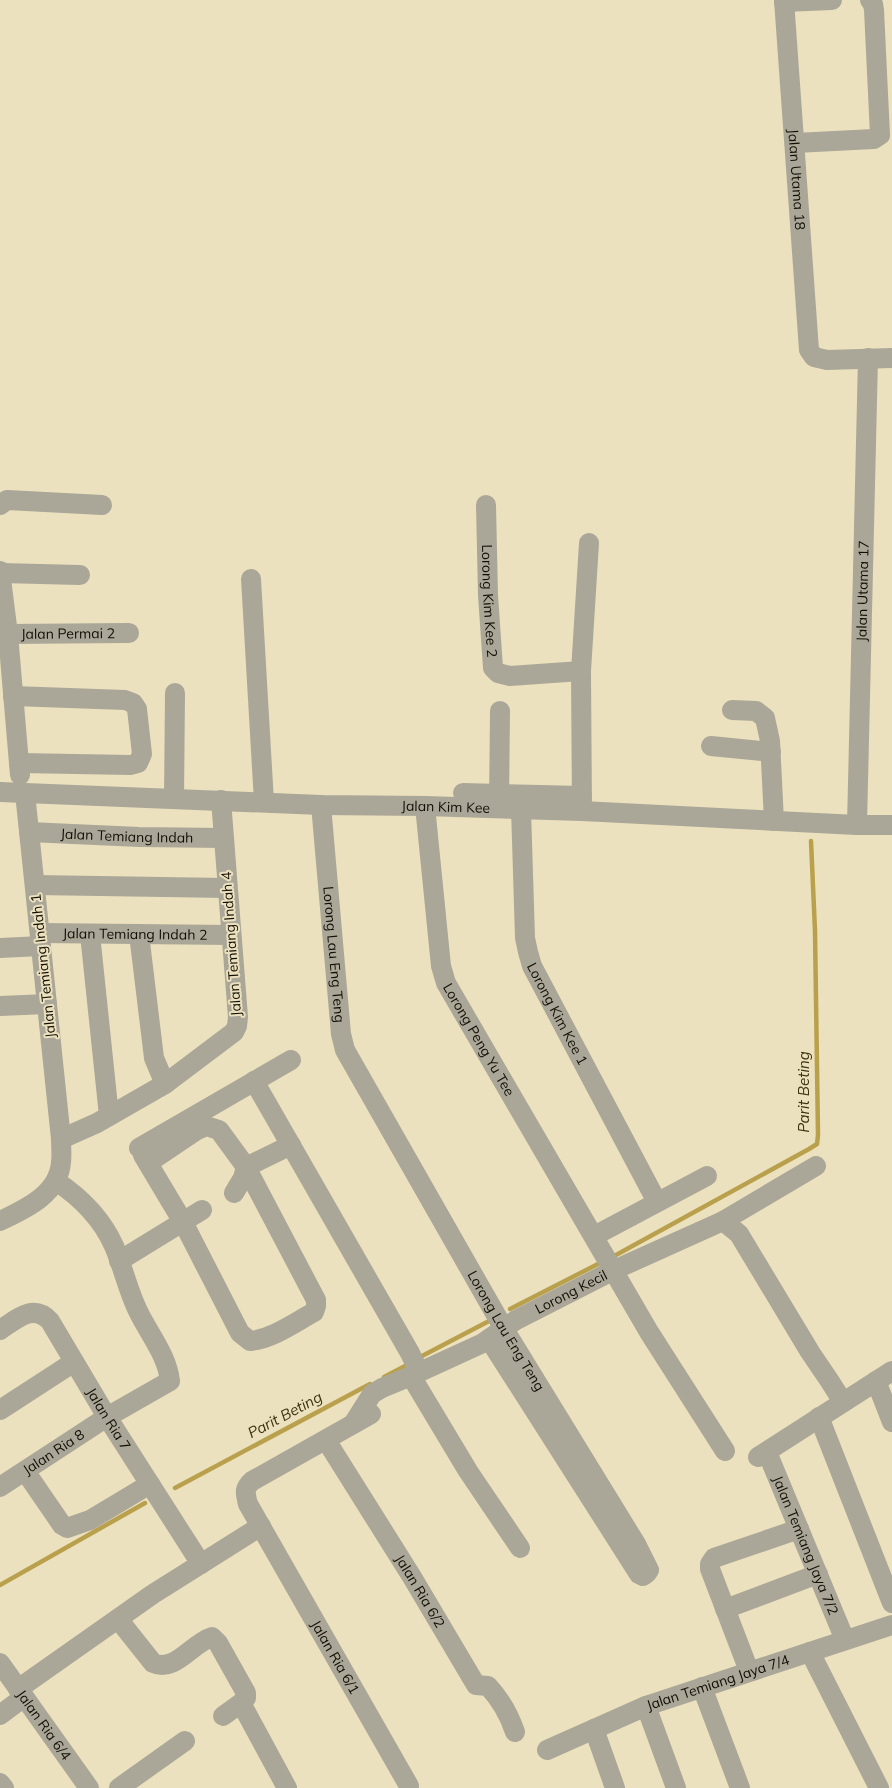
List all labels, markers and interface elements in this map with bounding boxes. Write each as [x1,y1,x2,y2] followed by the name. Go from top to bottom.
[784,128,809,231] street label: Jalan Utama 18
[852,540,873,642] street label: Jalan Utama 17
[478,544,501,658] street label: Lorong Kim Kee 2
[21,624,115,643] street label: Jalan Permai 2
[401,797,490,817] street label: Jalan Kim Kee
[60,824,193,847] street label: Jalan Temiang Indah
[217,871,245,1017] street label: Jalan Temiang Indah 4
[319,885,349,1023] street label: Lorong Lau Eng Teng
[26,893,60,1039] street label: Jalan Temiang Indah 1
[62,924,208,944] street label: Jalan Temiang Indah 2
[523,960,592,1068] street label: Lorong Kim Kee 1
[439,980,519,1099] street label: Lorong Peng Yu Tee
[794,1051,813,1133] water label: Parit Beting
[532,1266,610,1318] street label: Lorong Kecil
[464,1267,549,1394] street label: Lorong Lau Eng Teng
[83,1384,135,1453] street label: Jalan Ria 7
[244,1387,325,1442] water label: Parit Beting
[19,1425,88,1479] street label: Jalan Ria 8
[769,1473,843,1618] street label: Jalan Temiang Jaya 7/2
[391,1551,449,1631] street label: Jalan Ria 6/2
[307,1617,364,1697] street label: Jalan Ria 6/1
[644,1650,792,1714] street label: Jalan Temiang Jaya 7/4
[13,1686,76,1764] street label: Jalan Ria 6/4

